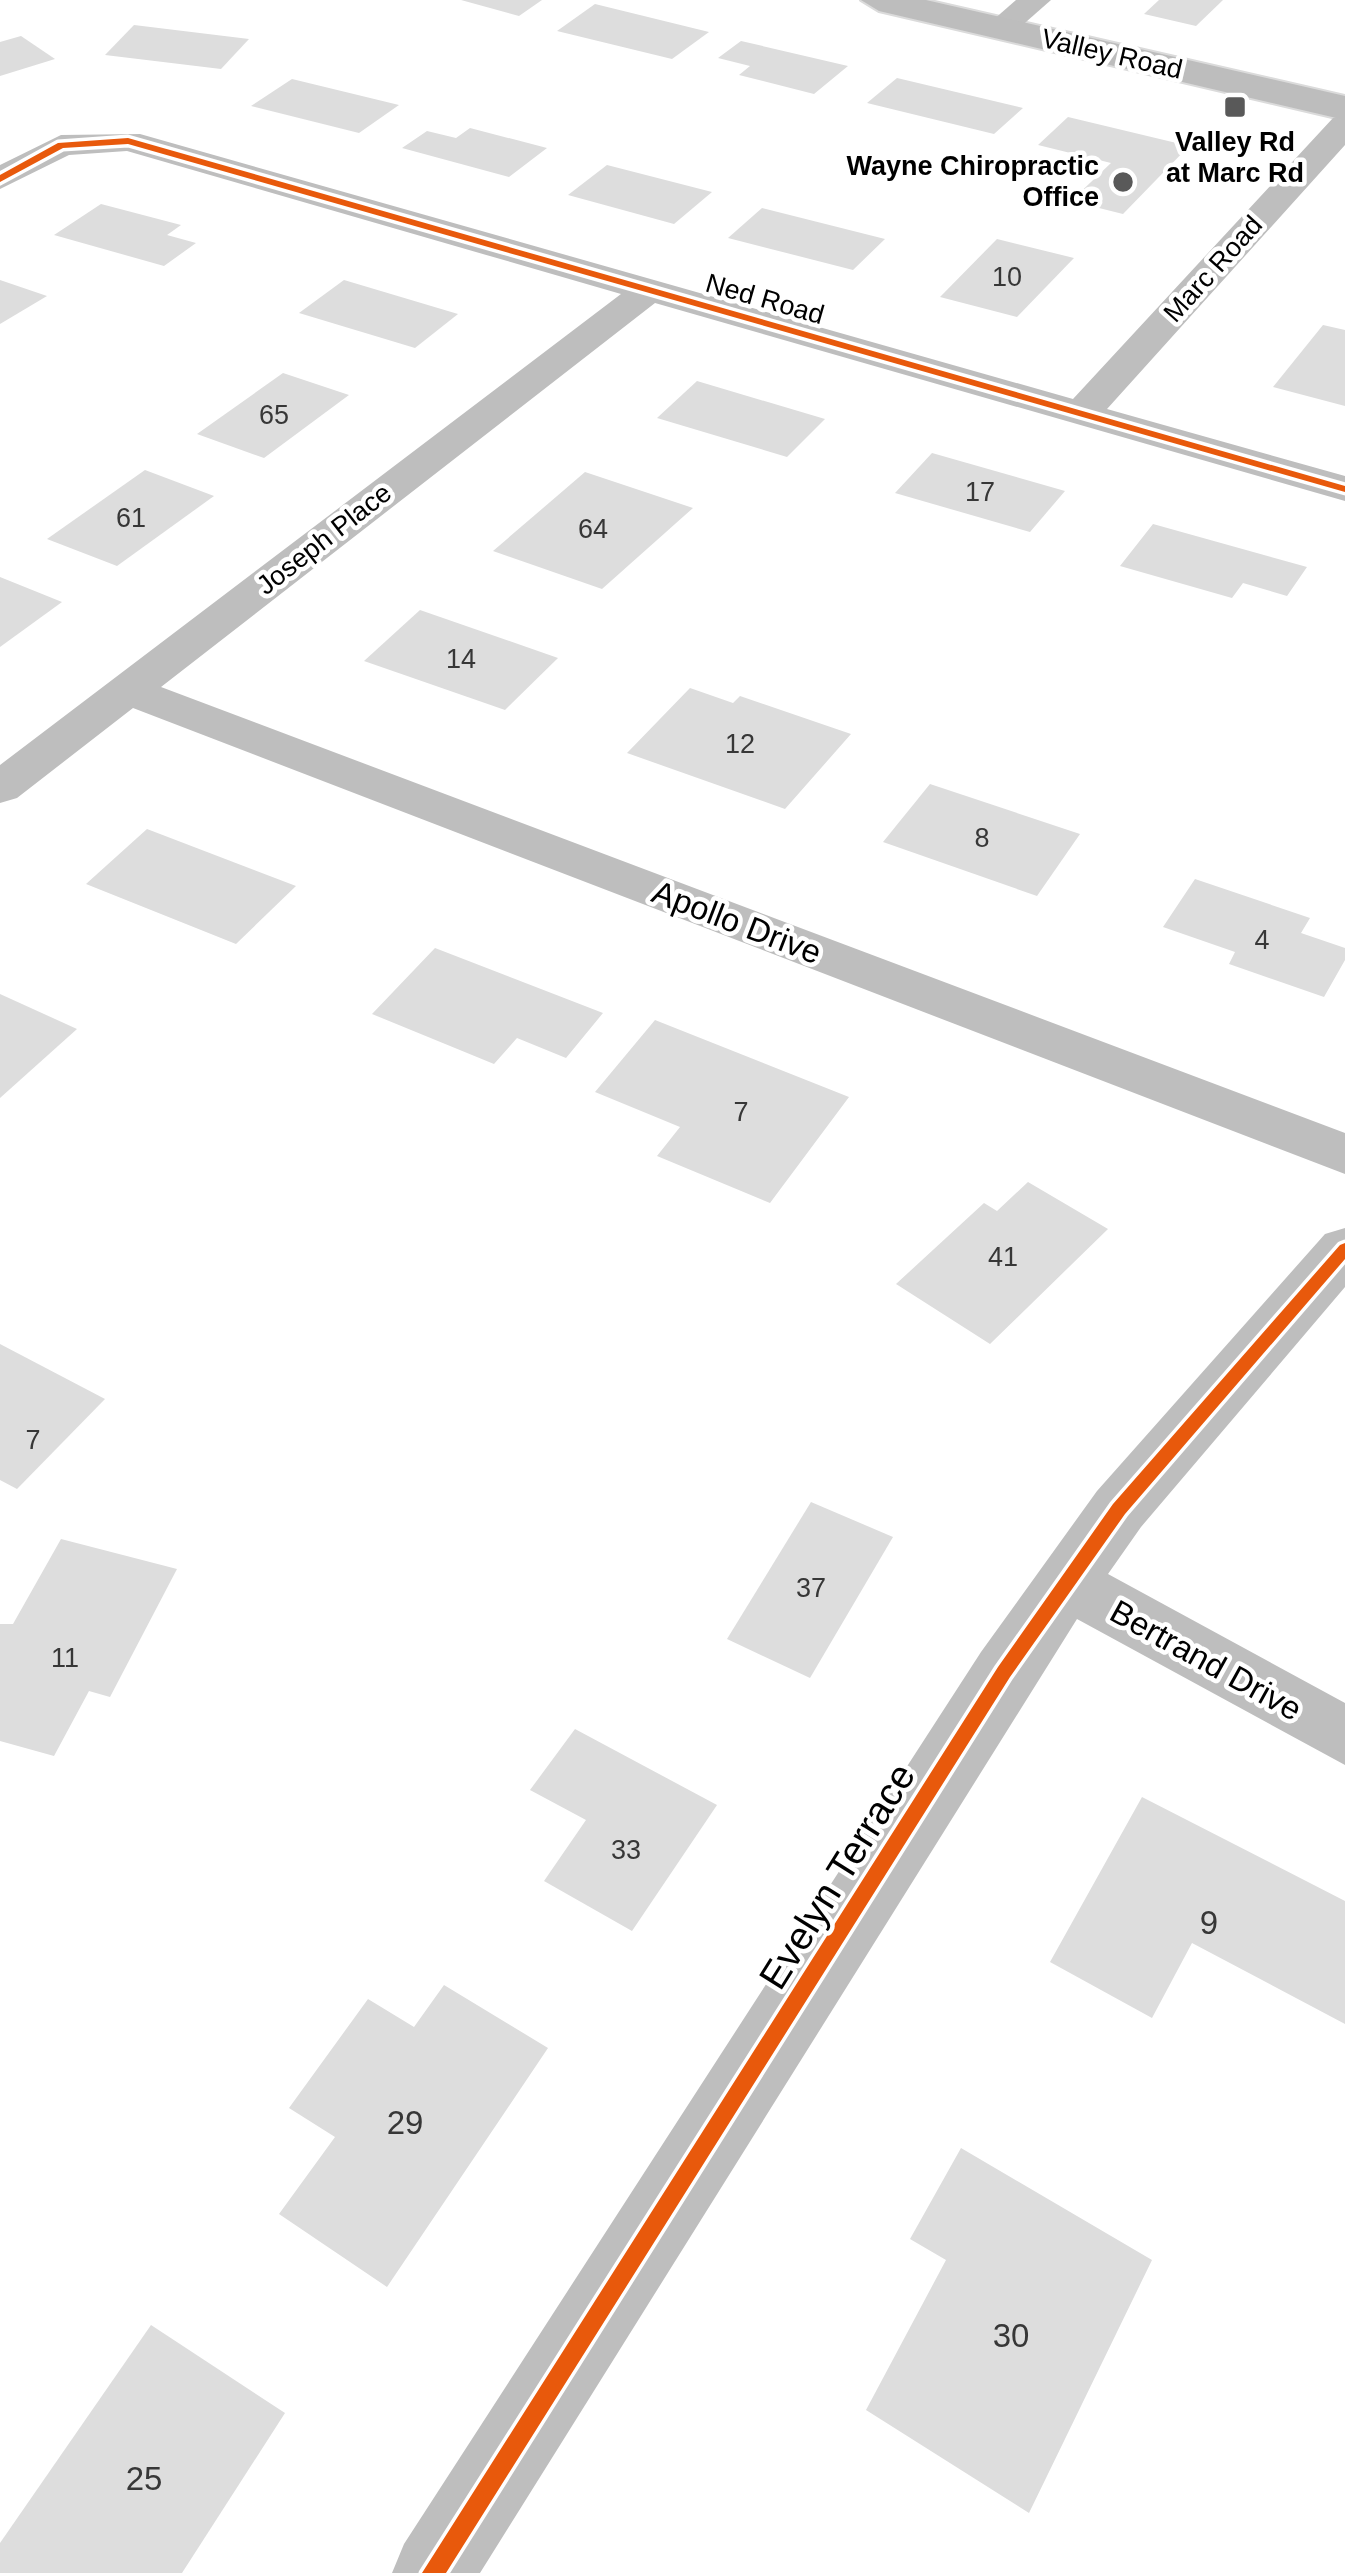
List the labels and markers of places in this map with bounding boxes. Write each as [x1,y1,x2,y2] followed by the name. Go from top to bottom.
[1222,94,1248,120] marker: Valley Rd at Marc Rd
[1166,127,1304,188] place label: Valley Rd at Marc Rd
[846,151,1099,212] place label: Wayne Chiropractic Office
[1110,169,1136,195] marker: Wayne Chiropractic Office

